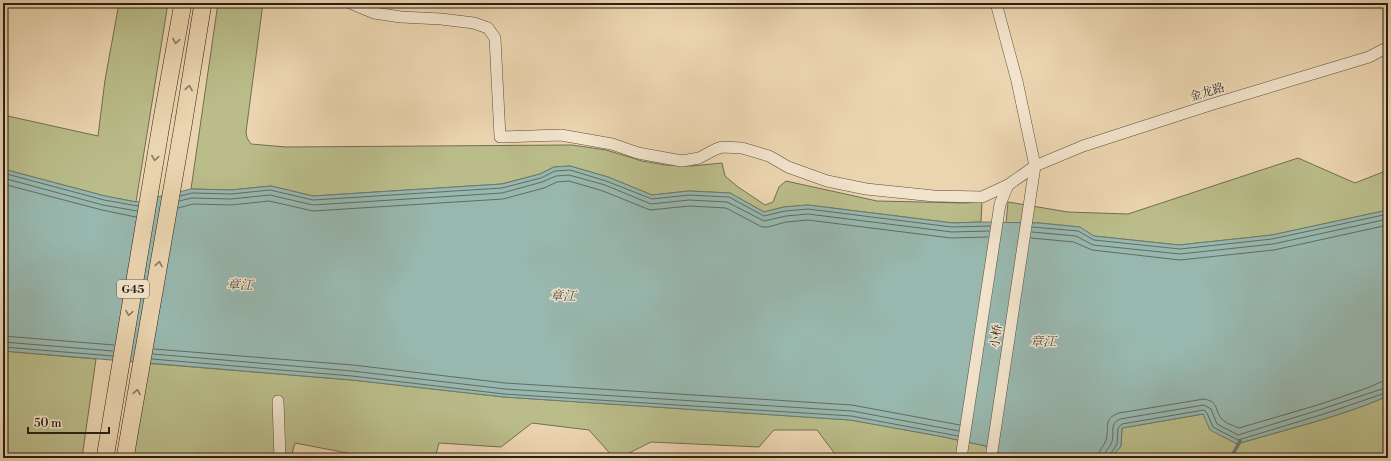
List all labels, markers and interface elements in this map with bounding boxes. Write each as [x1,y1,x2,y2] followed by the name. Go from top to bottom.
[172,38,180,44] one-way arrow
[1188,80,1227,105] street label: 金龙路
[185,85,193,91] one-way arrow
[151,154,160,161] one-way arrow
[154,261,163,267] one-way arrow
[227,277,255,294] water label: 章江
[117,280,149,298] road number: G45
[550,288,578,305] water label: 章江
[125,310,134,317] one-way arrow
[987,323,1006,349] street label: 小桥
[1030,334,1058,350] water label: 章江
[132,389,141,395] one-way arrow
[28,409,109,435] scale bar
[34,416,62,431] text: 50 m

